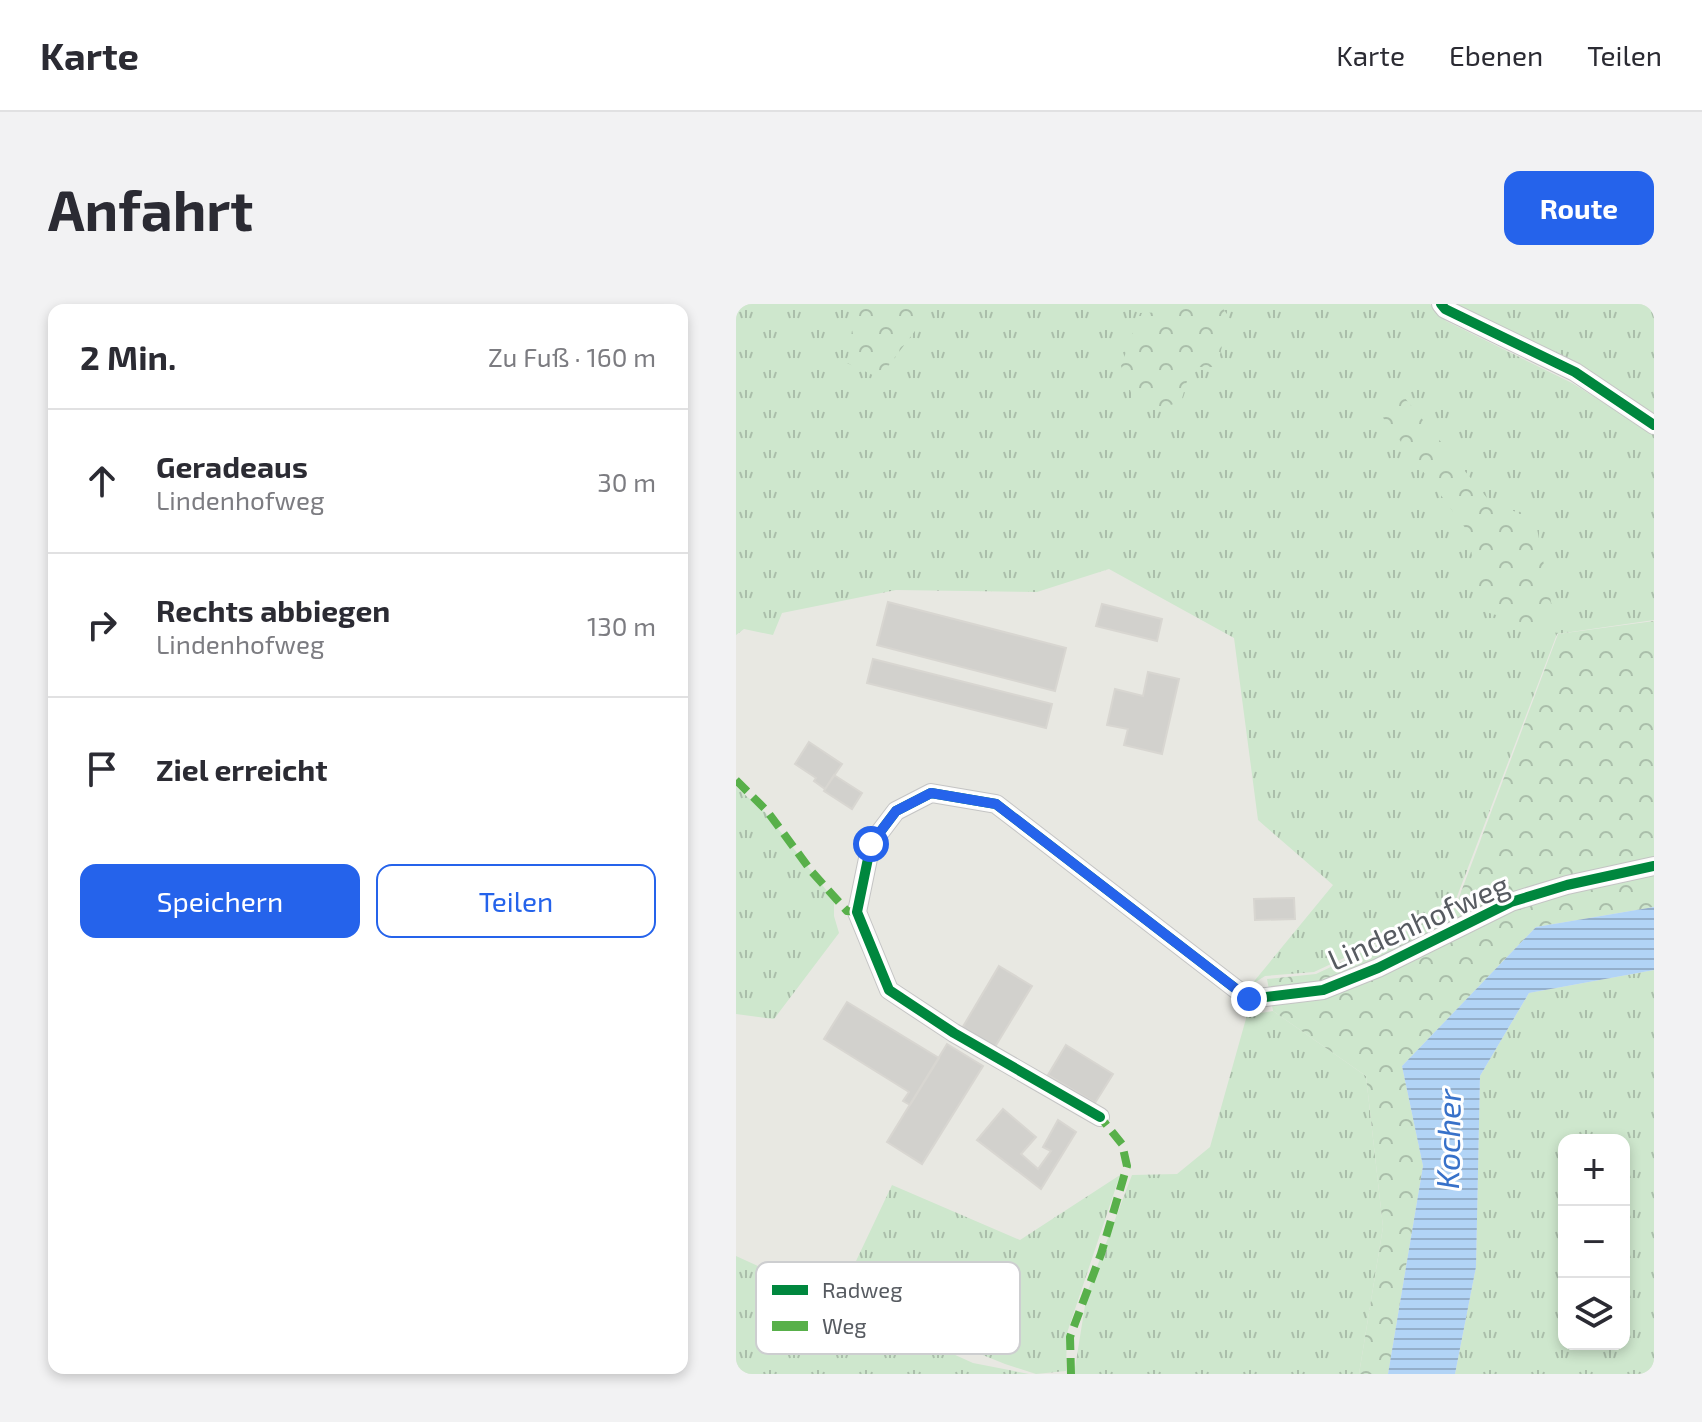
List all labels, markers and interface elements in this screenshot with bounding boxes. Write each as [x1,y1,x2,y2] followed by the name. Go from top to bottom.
[40,32,139,78] text: Karte
[1336,38,1405,72] text: Karte
[1449,38,1543,72] text: Ebenen
[1587,38,1662,72] text: Teilen
[1504,171,1654,245] button: Route
[48,175,253,242] text: Anfahrt
[80,336,176,377] text: 2 Min.
[488,341,656,372] text: Zu Fuß · 160 m
[156,448,308,484] text: Geradeaus
[80,459,124,503] icon: ahead
[597,466,656,497] text: 30 m
[156,484,324,515] text: Lindenhofweg
[156,592,390,628] text: Rechts abbiegen
[80,603,124,647] icon: right
[587,610,656,641] text: 130 m
[156,628,324,659] text: Lindenhofweg
[80,747,124,791] icon: arrive
[156,751,328,787] text: Ziel erreicht
[853,826,889,862] route start
[80,864,360,938] button: Speichern
[376,864,656,938] button: Teilen
[1322,865,1514,977] street label: Lindenhofweg
[1231,981,1267,1017] route end
[1427,1087,1467,1189] water label: Kocher
[1558,1134,1630,1350] map controls
[1558,1134,1630,1206] button: +
[1558,1206,1630,1278] button: −
[756,1262,1020,1354] legend
[822,1276,902,1302] text: Radweg
[1558,1278,1630,1350] button: layers
[822,1312,867,1338] text: Weg

